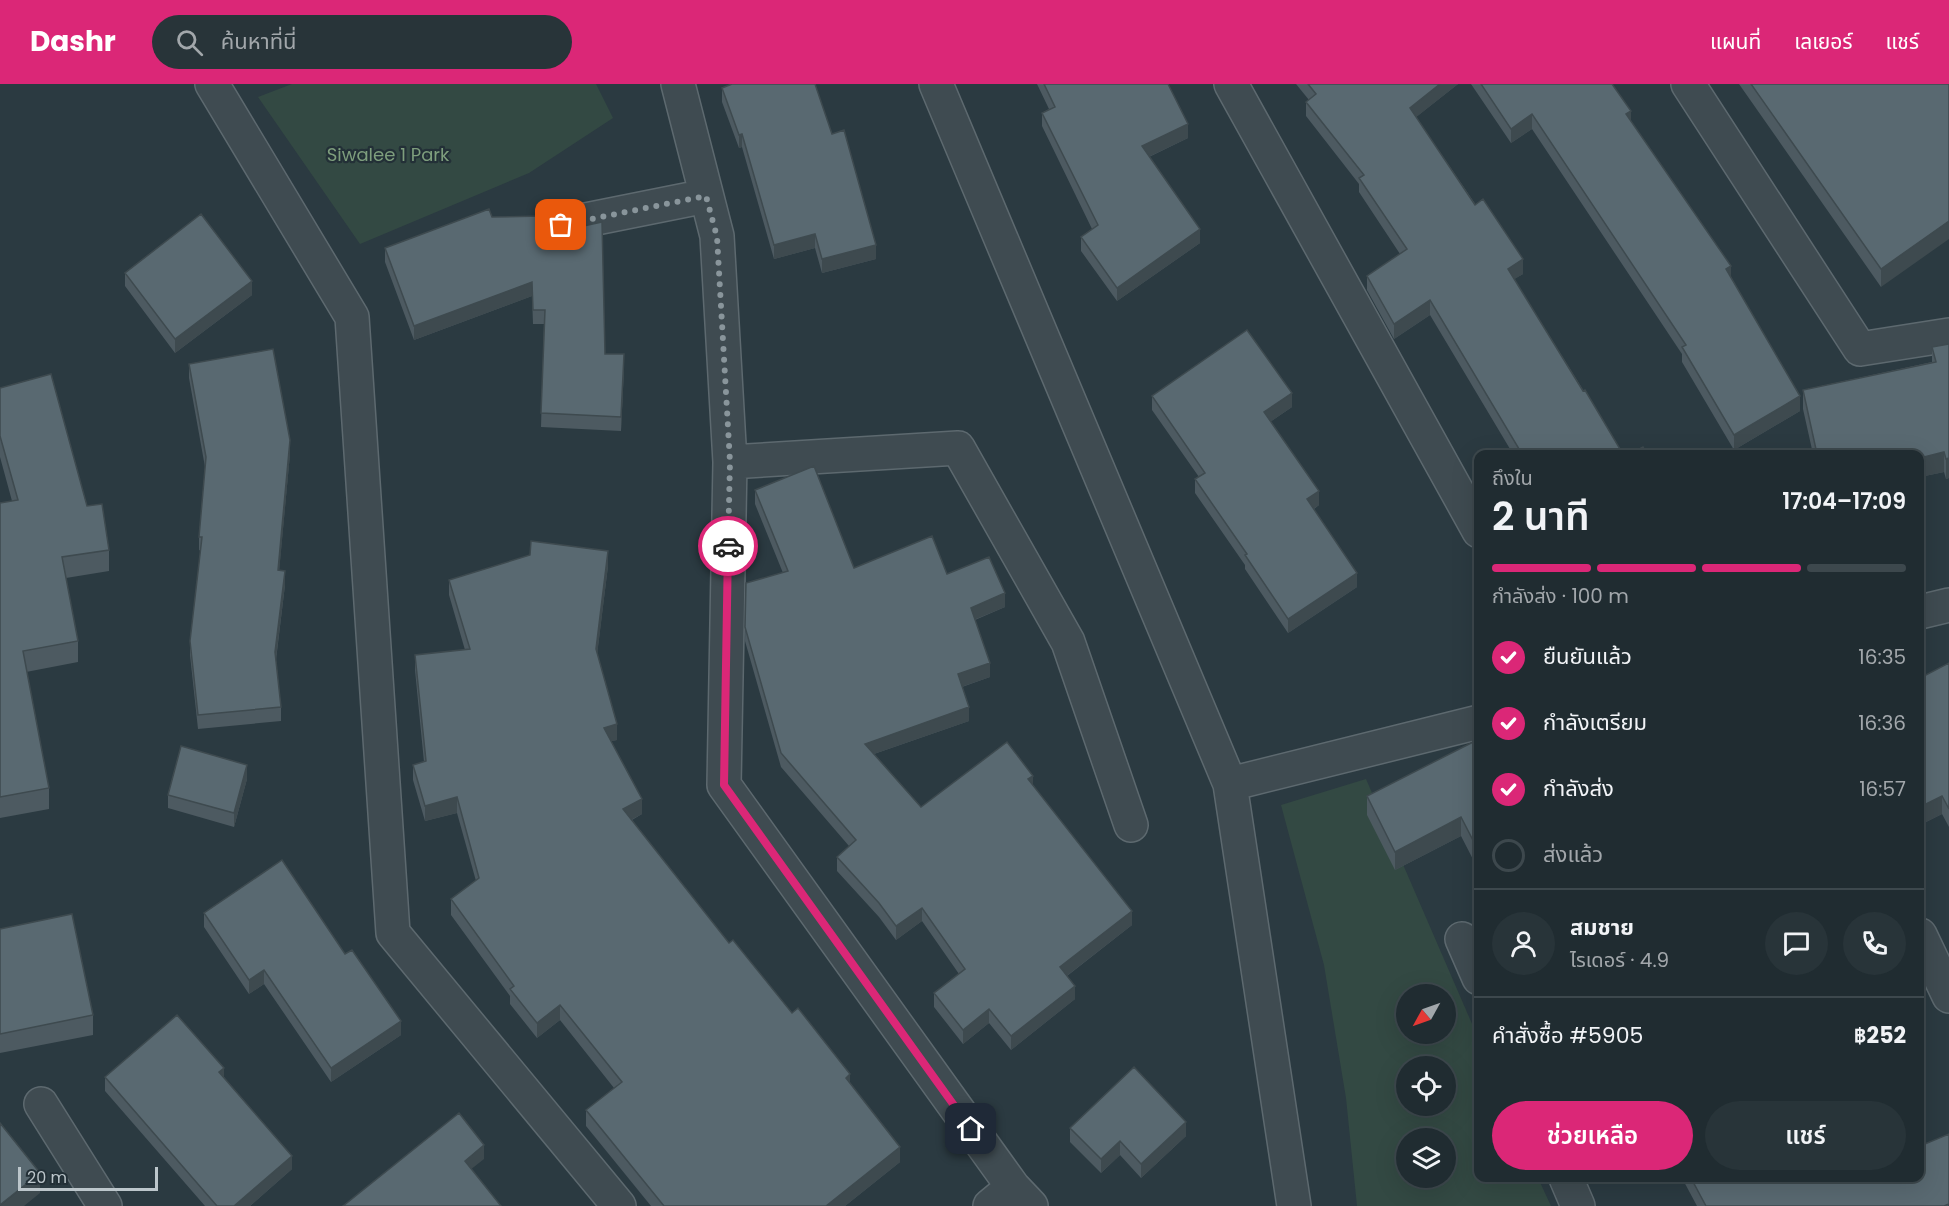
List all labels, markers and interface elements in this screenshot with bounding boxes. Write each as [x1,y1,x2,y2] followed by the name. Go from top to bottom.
[152,15,572,69] search box
[30,22,116,61] text: Dashr
[173,26,206,59] icon: search
[221,26,297,57] text: ค้นหาที่นี่
[1710,27,1761,56] text: แผนที่
[1794,27,1853,56] text: เลเยอร์
[1886,27,1919,56] text: แชร์
[327,142,450,167] park label: Siwalee 1 Park
[535,199,586,250] pin
[544,208,577,241] icon: bag
[1492,464,1533,492] text: ถึงใน
[1782,486,1906,517] text: 17:04–17:09
[1492,489,1590,544] text: 2 นาที
[698,516,758,576] courier
[712,530,745,563] icon: car
[1492,582,1629,610] text: กำลังส่ง · 100 m
[1492,641,1525,674] icon: check
[1543,641,1632,672] text: ยืนยันแล้ว
[1858,643,1906,671] text: 16:35
[1492,707,1525,740] icon: check
[1543,707,1647,738] text: กำลังเตรียม
[1858,709,1906,737] text: 16:36
[1492,773,1525,806] icon: check
[1543,773,1614,804] text: กำลังส่ง
[1859,775,1906,803] text: 16:57
[1543,839,1603,870] text: ส่งแล้ว
[1492,912,1555,975] button: person
[1570,912,1634,943] text: สมชาย
[1765,912,1828,975] button: chat
[1843,912,1906,975] button: phone
[1570,946,1669,974] text: ไรเดอร์ · 4.9
[1396,984,1456,1044] north arrow
[1396,984,1456,1188] map controls
[1492,1020,1643,1051] text: คำสั่งซื้อ #5905
[1854,1020,1906,1051] text: ฿252
[1396,1056,1456,1116] button: locate
[1492,1101,1693,1170] button: ช่วยเหลือ
[1705,1101,1906,1170] button: แชร์
[945,1103,996,1154] pin
[954,1112,987,1145] icon: home
[1396,1128,1456,1188] button: layers
[18,1164,158,1192] scale bar
[27,1166,67,1189] text: 20 m

